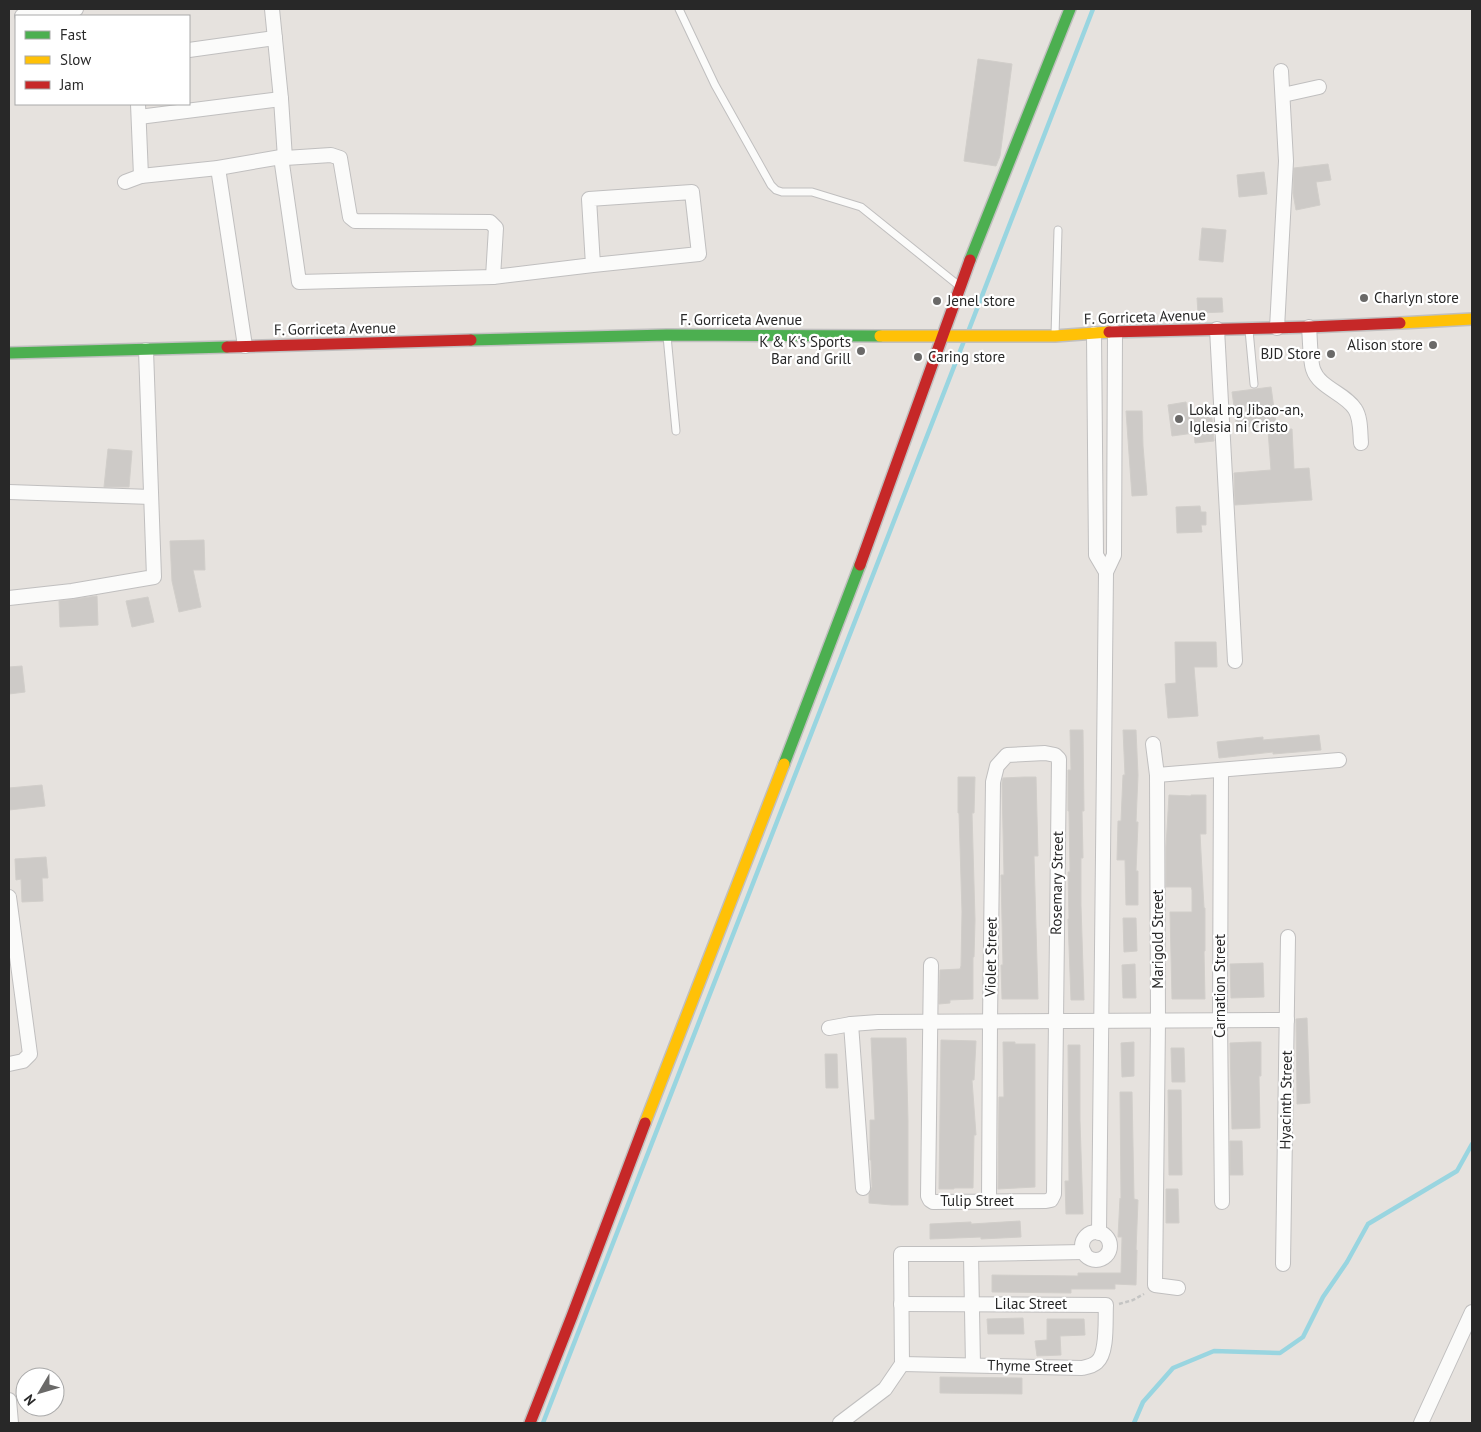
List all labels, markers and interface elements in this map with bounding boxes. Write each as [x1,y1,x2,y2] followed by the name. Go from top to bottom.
[15,15,190,105] legend
[60,25,87,44] text: Fast
[60,50,91,69] text: Slow
[59,75,84,94] text: Jam
[1374,288,1459,307] place label: Charlyn store
[946,291,1015,310] place label: Jenel store
[1358,292,1370,304] marker: Charlyn store
[931,295,943,307] marker: Jenel store
[1084,305,1206,328] street label: F. Gorriceta Avenue
[680,310,802,329] street label: F. Gorriceta Avenue
[274,318,396,339] street label: F. Gorriceta Avenue
[759,332,852,368] place label: K & K's Sports Bar and Grill
[1347,335,1423,354] place label: Alison store
[1427,339,1439,351] marker: Alison store
[1260,344,1321,363] place label: BJD Store
[855,345,867,357] marker: K & K's Sports Bar and Grill
[928,347,1005,366] place label: Caring store
[1325,348,1337,360] marker: BJD Store
[912,351,924,363] marker: Caring store
[1189,400,1304,436] place label: Lokal ng Jibao-an, Iglesia ni Cristo
[1173,413,1185,425] marker: Lokal ng Jibao-an, Iglesia ni Cristo
[1046,831,1067,935] street label: Rosemary Street
[1148,889,1167,989] street label: Marigold Street
[980,917,1001,998] street label: Violet Street
[1210,934,1229,1038] street label: Carnation Street
[1275,1050,1296,1150] street label: Hyacinth Street
[940,1191,1014,1210] street label: Tulip Street
[995,1294,1067,1313] street label: Lilac Street
[987,1355,1073,1376] street label: Thyme Street
[15,1367,65,1417] north arrow
[20,1391,40,1409] text: N

